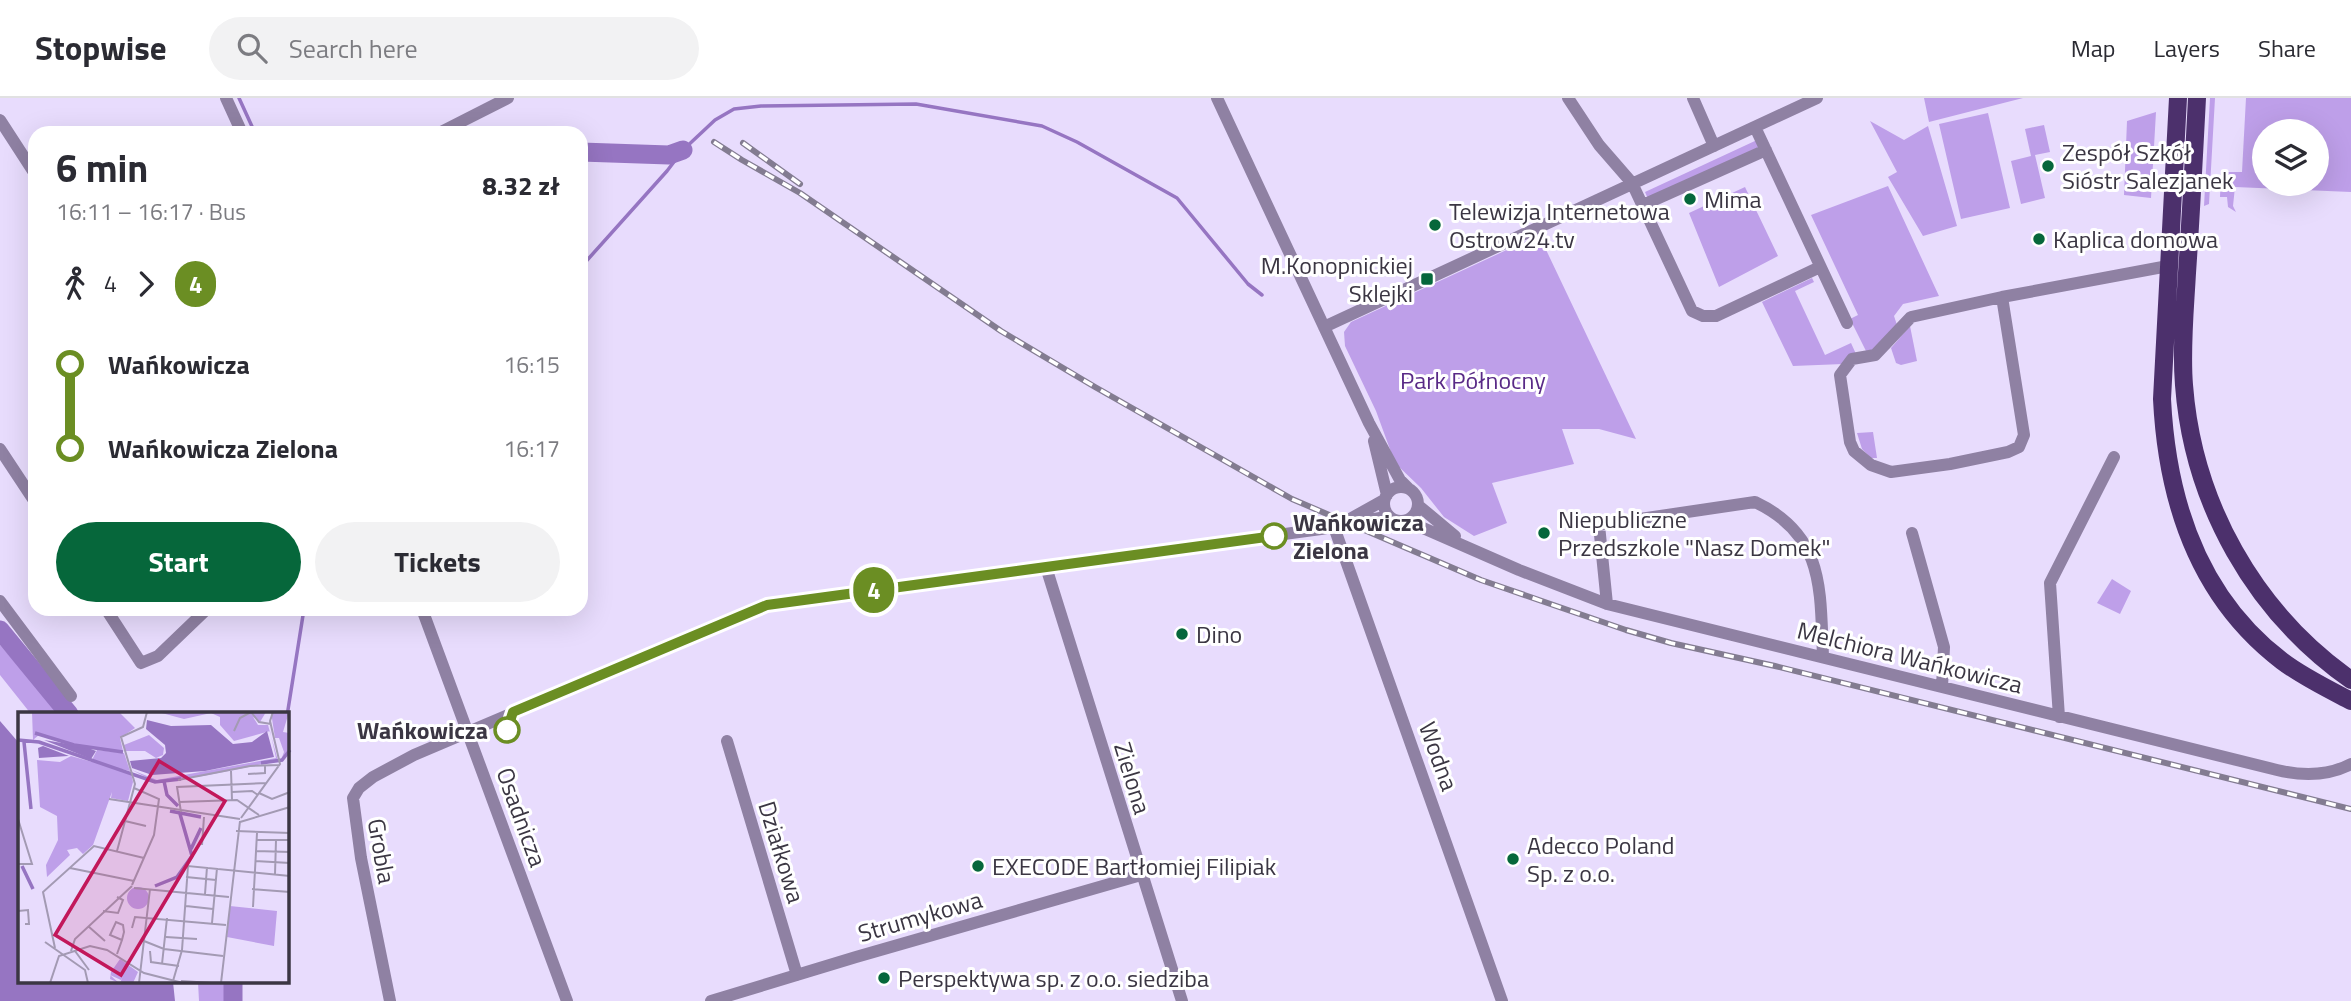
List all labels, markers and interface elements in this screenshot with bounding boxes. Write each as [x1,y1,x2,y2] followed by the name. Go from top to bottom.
[209,17,699,80] search box
[35,23,167,73] text: Stopwise
[233,29,271,67] icon: search
[289,29,418,68] text: Search here
[2071,30,2116,66] text: Map
[2154,30,2220,66] text: Layers
[2258,30,2316,66] text: Share
[2252,119,2329,196] map controls
[2252,119,2329,196] button: layers
[2062,134,2234,198] place label: Zespół Szkół Sióstr Salezjanek
[56,139,148,197] text: 6 min
[2040,158,2056,174] marker: Zespół Szkół Sióstr Salezjanek
[482,166,560,205] text: 8.32 zł
[1704,181,1762,217] place label: Mima
[1682,191,1698,207] marker: Mima
[1449,193,1670,257] place label: Telewizja Internetowa Ostrow24.tv
[56,194,246,229] text: 16:11 – 16:17 · Bus
[1427,217,1443,233] marker: Telewizja Internetowa Ostrow24.tv
[2053,221,2218,257] place label: Kaplica domowa
[2031,231,2047,247] marker: Kaplica domowa
[1261,247,1413,311] place label: M.Konopnickiej Sklejki
[56,265,94,303] icon: walk
[127,265,165,303] icon: forward
[104,266,117,301] text: 4
[189,266,202,302] text: 4
[1419,271,1435,287] marker: M.Konopnickiej Sklejki
[108,345,250,384] text: Wańkowicza
[503,347,560,382] text: 16:15
[1400,362,1546,398] park label: Park Północny
[108,429,338,468] text: Wańkowicza Zielona
[503,431,560,466] text: 16:17
[1558,501,1830,565] place label: Niepubliczne Przedszkole "Nasz Domek"
[1293,504,1424,568] place label: Wańkowicza Zielona
[56,522,301,602] button: Start
[315,522,560,602] button: Tickets
[1261,523,1287,549] marker: Wańkowicza Zielona
[1536,525,1552,541] marker: Niepubliczne Przedszkole "Nasz Domek"
[851,567,897,613] line badge: 4
[867,572,881,608] text: 4
[1794,612,2026,702] street label: Melchiora Wańkowicza
[1196,616,1242,652] place label: Dino
[1174,626,1190,642] marker: Dino
[18,712,289,984] inset map
[357,712,488,748] place label: Wańkowicza
[1410,716,1468,796] street label: Wodna
[494,717,520,743] marker: Wańkowicza
[1105,738,1161,818] street label: Zielona
[487,762,557,872] street label: Osadnicza
[749,797,815,907] street label: Działkowa
[359,816,405,886] street label: Grobla
[1527,827,1675,891] place label: Adecco Poland Sp. z o.o.
[992,848,1277,884] place label: EXECODE Bartłomiej Filipiak
[1505,851,1521,867] marker: Adecco Poland Sp. z o.o.
[970,858,986,874] marker: EXECODE Bartłomiej Filipiak
[854,881,986,951] street label: Strumykowa
[898,960,1209,996] place label: Perspektywa sp. z o.o. siedziba
[876,970,892,986] marker: Perspektywa sp. z o.o. siedziba

